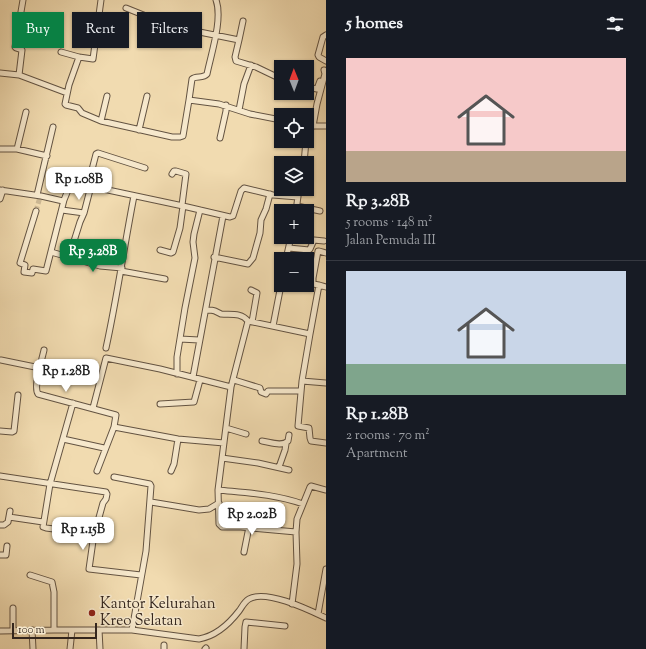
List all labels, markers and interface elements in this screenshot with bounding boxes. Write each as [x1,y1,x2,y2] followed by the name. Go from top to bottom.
[12,12,64,48] chip: Buy
[72,12,129,48] chip: Rent
[137,12,202,48] chip: Filters
[346,12,403,36] text: 5 homes
[604,13,626,35] icon: filters
[274,60,314,100] north arrow
[274,60,314,292] map controls
[450,84,522,156] icon: home
[274,108,314,148] button: locate
[274,156,314,196] button: layers
[38,167,120,201] pin: Rp 1.08B
[55,171,103,189] text: Rp 1.08B
[346,190,409,214] text: Rp 3.28B
[274,204,314,244] button: +
[346,214,432,232] text: 5 rooms · 148 m²
[346,232,436,250] text: Jalan Pemuda III
[52,239,134,273] pin: Rp 3.28B
[69,243,117,261] text: Rp 3.28B
[274,252,314,292] button: −
[450,297,522,369] icon: home
[25,359,107,393] pin: Rp 1.28B
[42,363,90,381] text: Rp 1.28B
[346,403,408,427] text: Rp 1.28B
[346,427,430,445] text: 2 rooms · 70 m²
[346,445,407,463] text: Apartment
[211,502,293,536] pin: Rp 2.02B
[227,506,277,524] text: Rp 2.02B
[42,517,124,551] pin: Rp 1.15B
[61,521,105,539] text: Rp 1.15B
[100,594,216,632] place label: Kantor Kelurahan Kreo Selatan
[87,608,97,618] marker: Kantor Kelurahan Kreo Selatan
[12,621,97,640] scale bar
[18,622,45,638] text: 100 m

